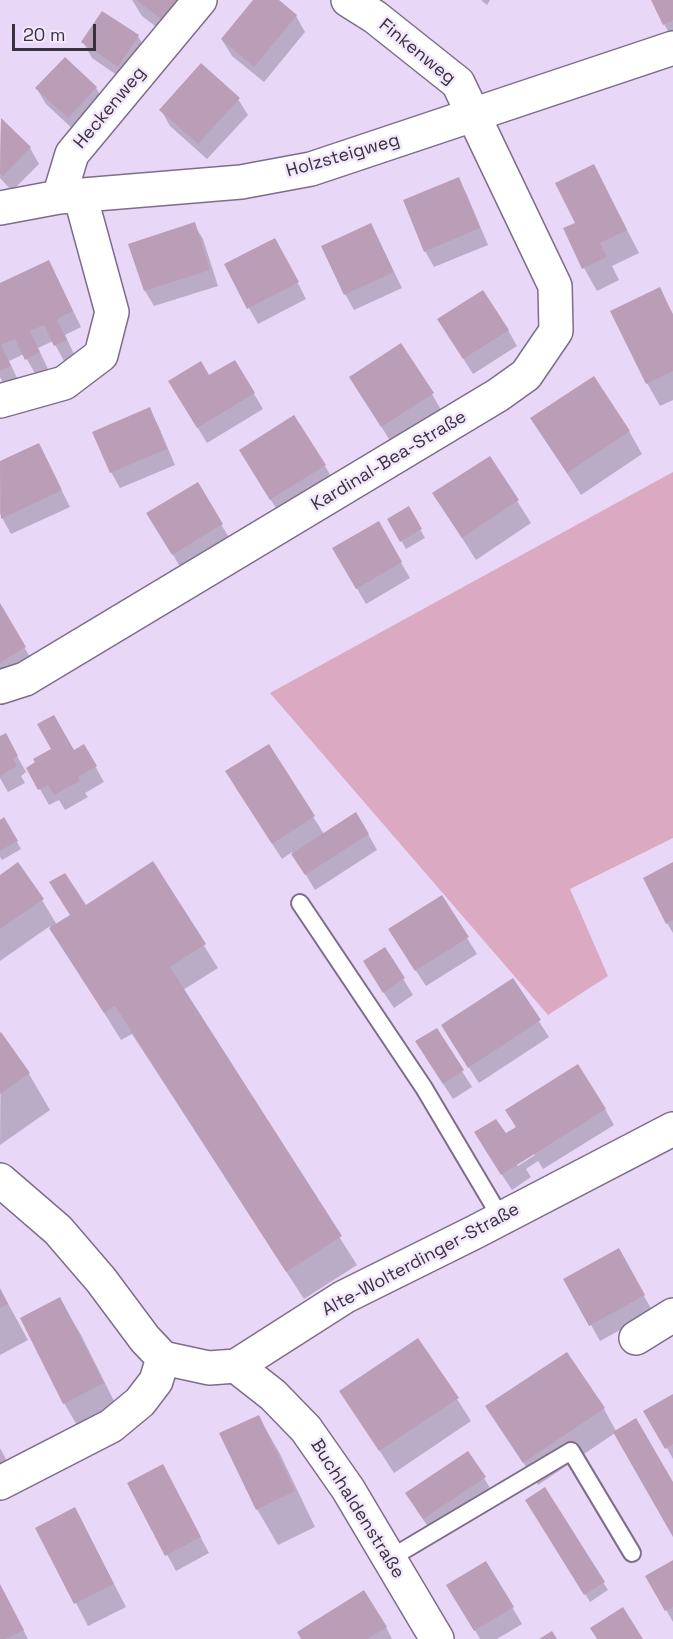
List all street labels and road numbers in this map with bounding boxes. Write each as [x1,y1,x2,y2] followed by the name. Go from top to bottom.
[374,15,460,89] street label: Finkenweg
[69,63,151,153] street label: Heckenweg
[284,129,402,183] street label: Holzsteigweg
[308,406,470,516] street label: Kardinal-Bea-Straße
[319,1199,523,1321] street label: Alte-Wolterdinger-Straße
[305,1435,409,1583] street label: Buchhaldenstraße

